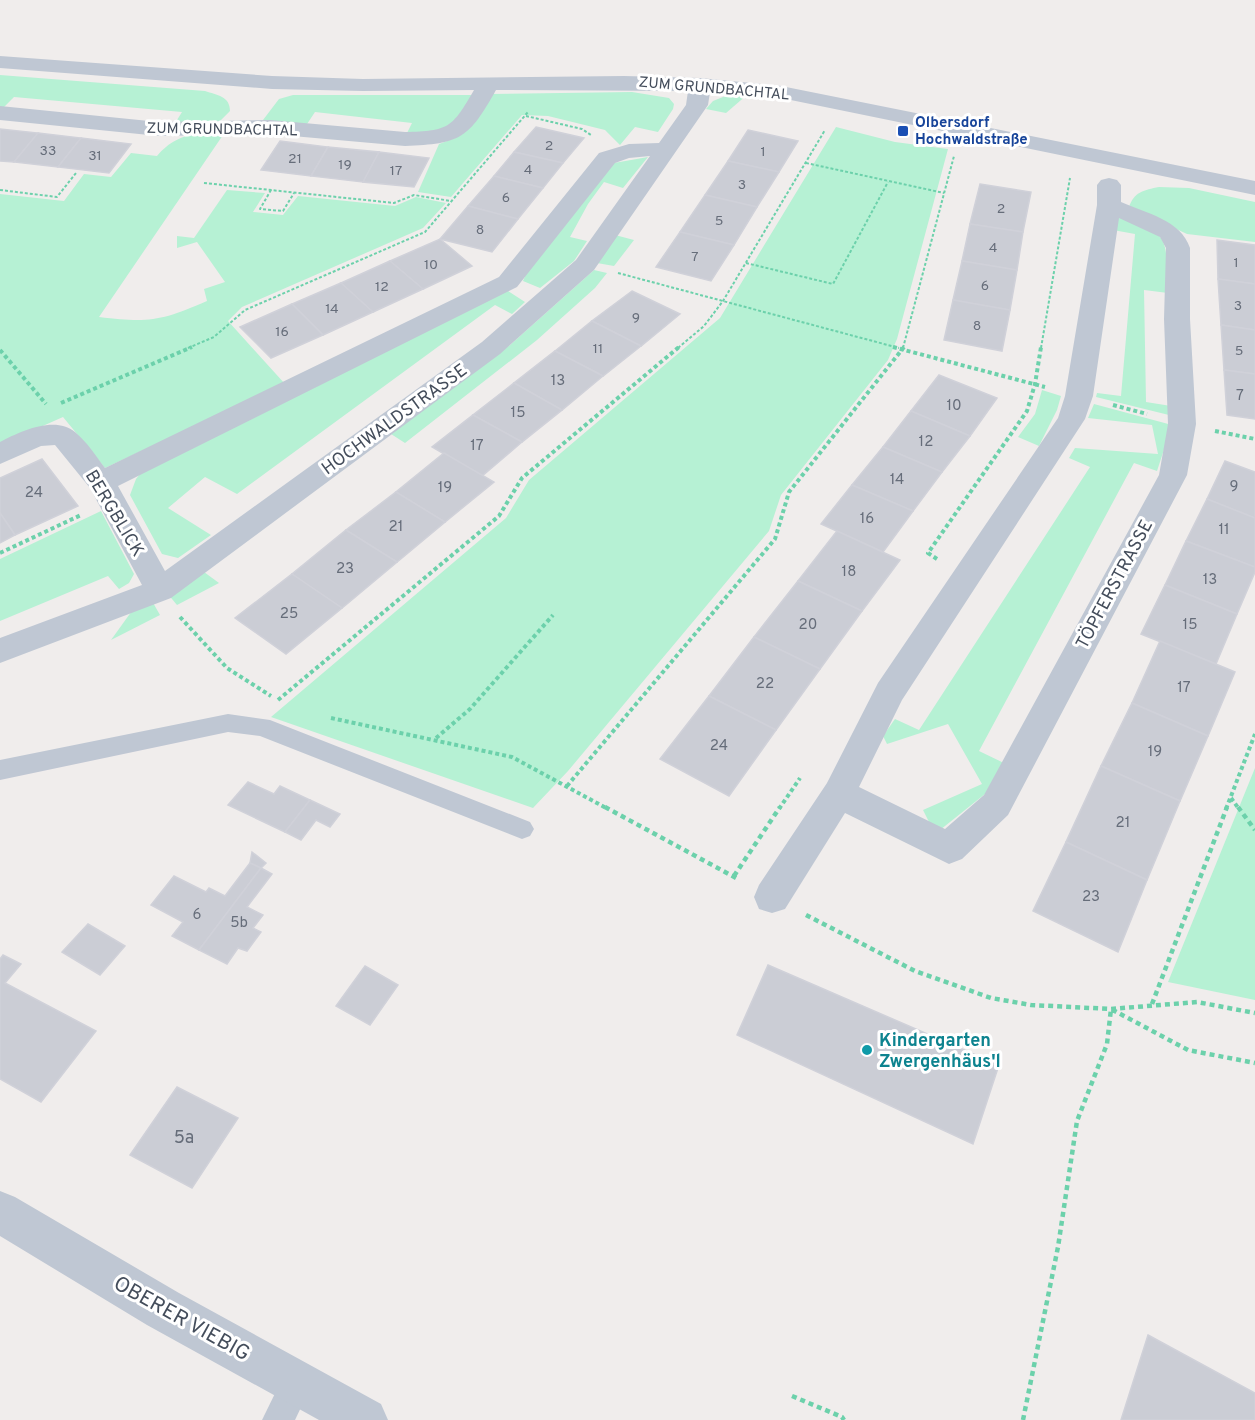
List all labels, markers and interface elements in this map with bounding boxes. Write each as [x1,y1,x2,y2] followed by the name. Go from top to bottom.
[638,73,790,106] street label: ZUM GRUNDBACHTAL
[915,114,1028,150] place label: Olbersdorf Hochwaldstraße
[146,120,298,141] street label: ZUM GRUNDBACHTAL
[896,124,910,138] marker: Olbersdorf Hochwaldstraße
[545,138,553,155] house number: 2
[40,143,56,160] house number: 33
[760,144,766,161] house number: 1
[88,148,102,165] house number: 31
[288,151,302,168] house number: 21
[338,157,352,174] house number: 19
[524,162,532,179] house number: 4
[390,163,402,180] house number: 17
[738,177,746,194] house number: 3
[502,190,510,207] house number: 6
[997,201,1005,218] house number: 2
[715,213,723,230] house number: 5
[476,222,484,239] house number: 8
[989,240,997,257] house number: 4
[691,249,699,266] house number: 7
[1233,255,1239,272] house number: 1
[424,257,438,274] house number: 10
[981,278,989,295] house number: 6
[375,279,389,296] house number: 12
[1234,298,1242,315] house number: 3
[325,301,339,318] house number: 14
[632,310,640,327] house number: 9
[973,318,981,335] house number: 8
[275,324,289,341] house number: 16
[593,341,603,358] house number: 11
[1235,343,1243,360] house number: 5
[317,360,472,481] street label: HOCHWALDSTRASSE
[551,372,565,391] house number: 13
[1236,387,1244,406] house number: 7
[946,397,962,416] house number: 10
[511,404,525,423] house number: 15
[919,433,933,452] house number: 12
[470,437,484,456] house number: 17
[79,466,149,561] street label: BERGBLICK
[890,471,904,490] house number: 14
[1230,478,1238,497] house number: 9
[438,479,452,498] house number: 19
[25,484,43,503] house number: 24
[860,510,874,529] house number: 16
[1070,515,1159,653] street label: TÖPFERSTRASSE
[389,518,403,537] house number: 21
[1218,521,1230,540] house number: 11
[336,560,354,579] house number: 23
[842,563,856,582] house number: 18
[1203,571,1217,590] house number: 13
[280,605,298,624] house number: 25
[799,616,817,635] house number: 20
[1183,616,1197,635] house number: 15
[756,675,774,694] house number: 22
[1177,679,1191,698] house number: 17
[710,737,728,756] house number: 24
[1148,743,1162,762] house number: 19
[1116,814,1130,833] house number: 21
[1082,888,1100,907] house number: 23
[193,906,202,925] house number: 6
[230,914,248,933] house number: 5b
[879,1030,1001,1074] place label: Kindergarten Zwergenhäus'l
[860,1043,874,1057] marker: Kindergarten Zwergenhäus'l
[174,1127,194,1150] house number: 5a
[108,1271,254,1368] street label: OBERER VIEBIG

